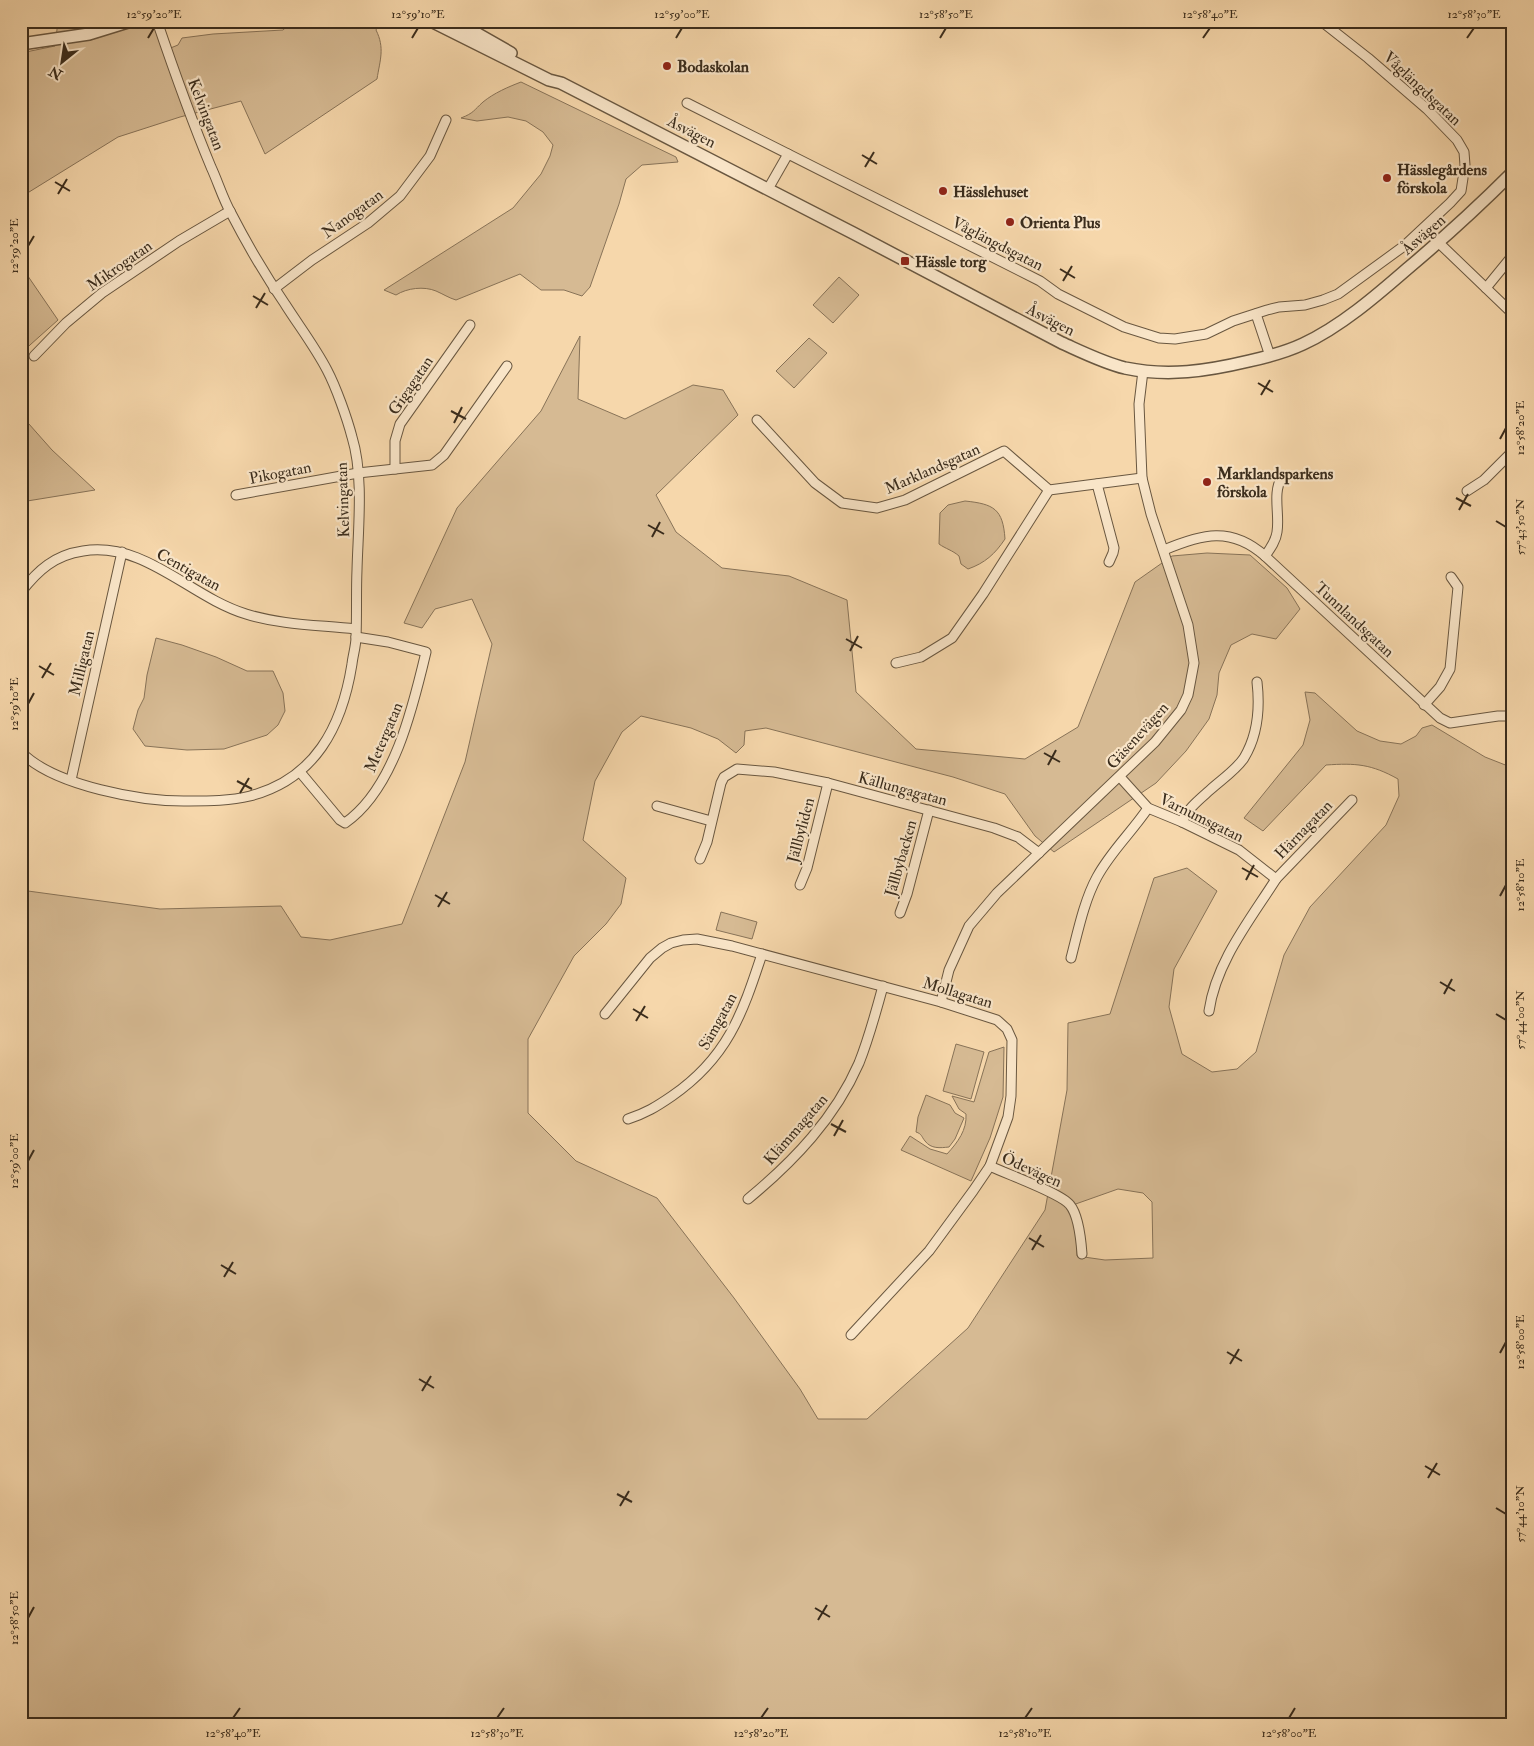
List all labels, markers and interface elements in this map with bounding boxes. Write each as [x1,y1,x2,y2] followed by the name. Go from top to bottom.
[126,7,182,22] text: 12°59'20"E
[391,7,445,22] text: 12°59'10"E
[654,7,710,22] text: 12°59'00"E
[919,7,973,22] text: 12°58'50"E
[1182,7,1238,22] text: 12°58'40"E
[1447,7,1501,22] text: 12°58'30"E
[38,38,88,88] north arrow
[1379,47,1466,130] street label: Våglängdsgatan
[677,57,750,77] place label: Bodaskolan
[661,60,673,72] marker: Bodaskolan
[46,62,66,84] text: N
[183,75,229,153] street label: Kelvingatan
[663,111,719,153] street label: Åsvägen
[1397,160,1487,198] place label: Hässlegårdens förskola
[1381,172,1393,184] marker: Hässlegårdens förskola
[953,182,1029,202] place label: Hässlehuset
[318,185,387,243] street label: Nanogatan
[937,185,949,197] marker: Hässlehuset
[1397,210,1450,260] street label: Åsvägen
[949,212,1047,275] street label: Våglängdsgatan
[1020,213,1101,233] place label: Orienta Plus
[1004,216,1016,228] marker: Orienta Plus
[7,218,22,274] text: 12°59'20"E
[83,236,156,296] street label: Mikrogatan
[915,252,987,273] place label: Hässle torg
[899,255,911,267] marker: Hässle torg
[1022,299,1078,341] street label: Åsvägen
[384,352,438,419] street label: Gigagatan
[1513,400,1528,455] text: 12°58'20"E
[882,439,983,499] street label: Marklandsgatan
[247,457,313,489] street label: Pikogatan
[332,462,354,538] street label: Kelvingatan
[1216,464,1334,502] place label: Marklandsparkens förskola
[1201,476,1213,488] marker: Marklandsparkens förskola
[1513,499,1528,555] text: 57°43'50"N
[153,544,224,596] street label: Centigatan
[1310,578,1398,662] street label: Tunnlandsgatan
[65,628,99,698] street label: Milligatan
[7,677,22,731] text: 12°59'10"E
[1102,698,1173,773] street label: Gäsenevägen
[360,699,408,775] street label: Metergatan
[856,767,949,810] street label: Källungagatan
[1156,789,1247,847] street label: Varnumsgatan
[782,795,820,866] street label: Jällbyliden
[1270,796,1337,864] street label: Härnagatan
[880,818,922,900] street label: Jällbybacken
[1513,858,1528,911] text: 12°58'10"E
[920,973,995,1013] street label: Mollagatan
[694,989,742,1054] street label: Sämgatan
[1513,990,1528,1050] text: 57°44'00"N
[759,1090,832,1169] street label: Klämmagatan
[7,1133,22,1189] text: 12°59'00"E
[998,1148,1065,1192] street label: Ödevägen
[1513,1314,1528,1369] text: 12°58'00"E
[1513,1485,1528,1543] text: 57°44'10"N
[7,1591,22,1645] text: 12°58'50"E
[205,1726,261,1741] text: 12°58'40"E
[470,1726,524,1741] text: 12°58'30"E
[734,1726,789,1741] text: 12°58'20"E
[999,1726,1052,1741] text: 12°58'10"E
[1262,1726,1317,1741] text: 12°58'00"E

